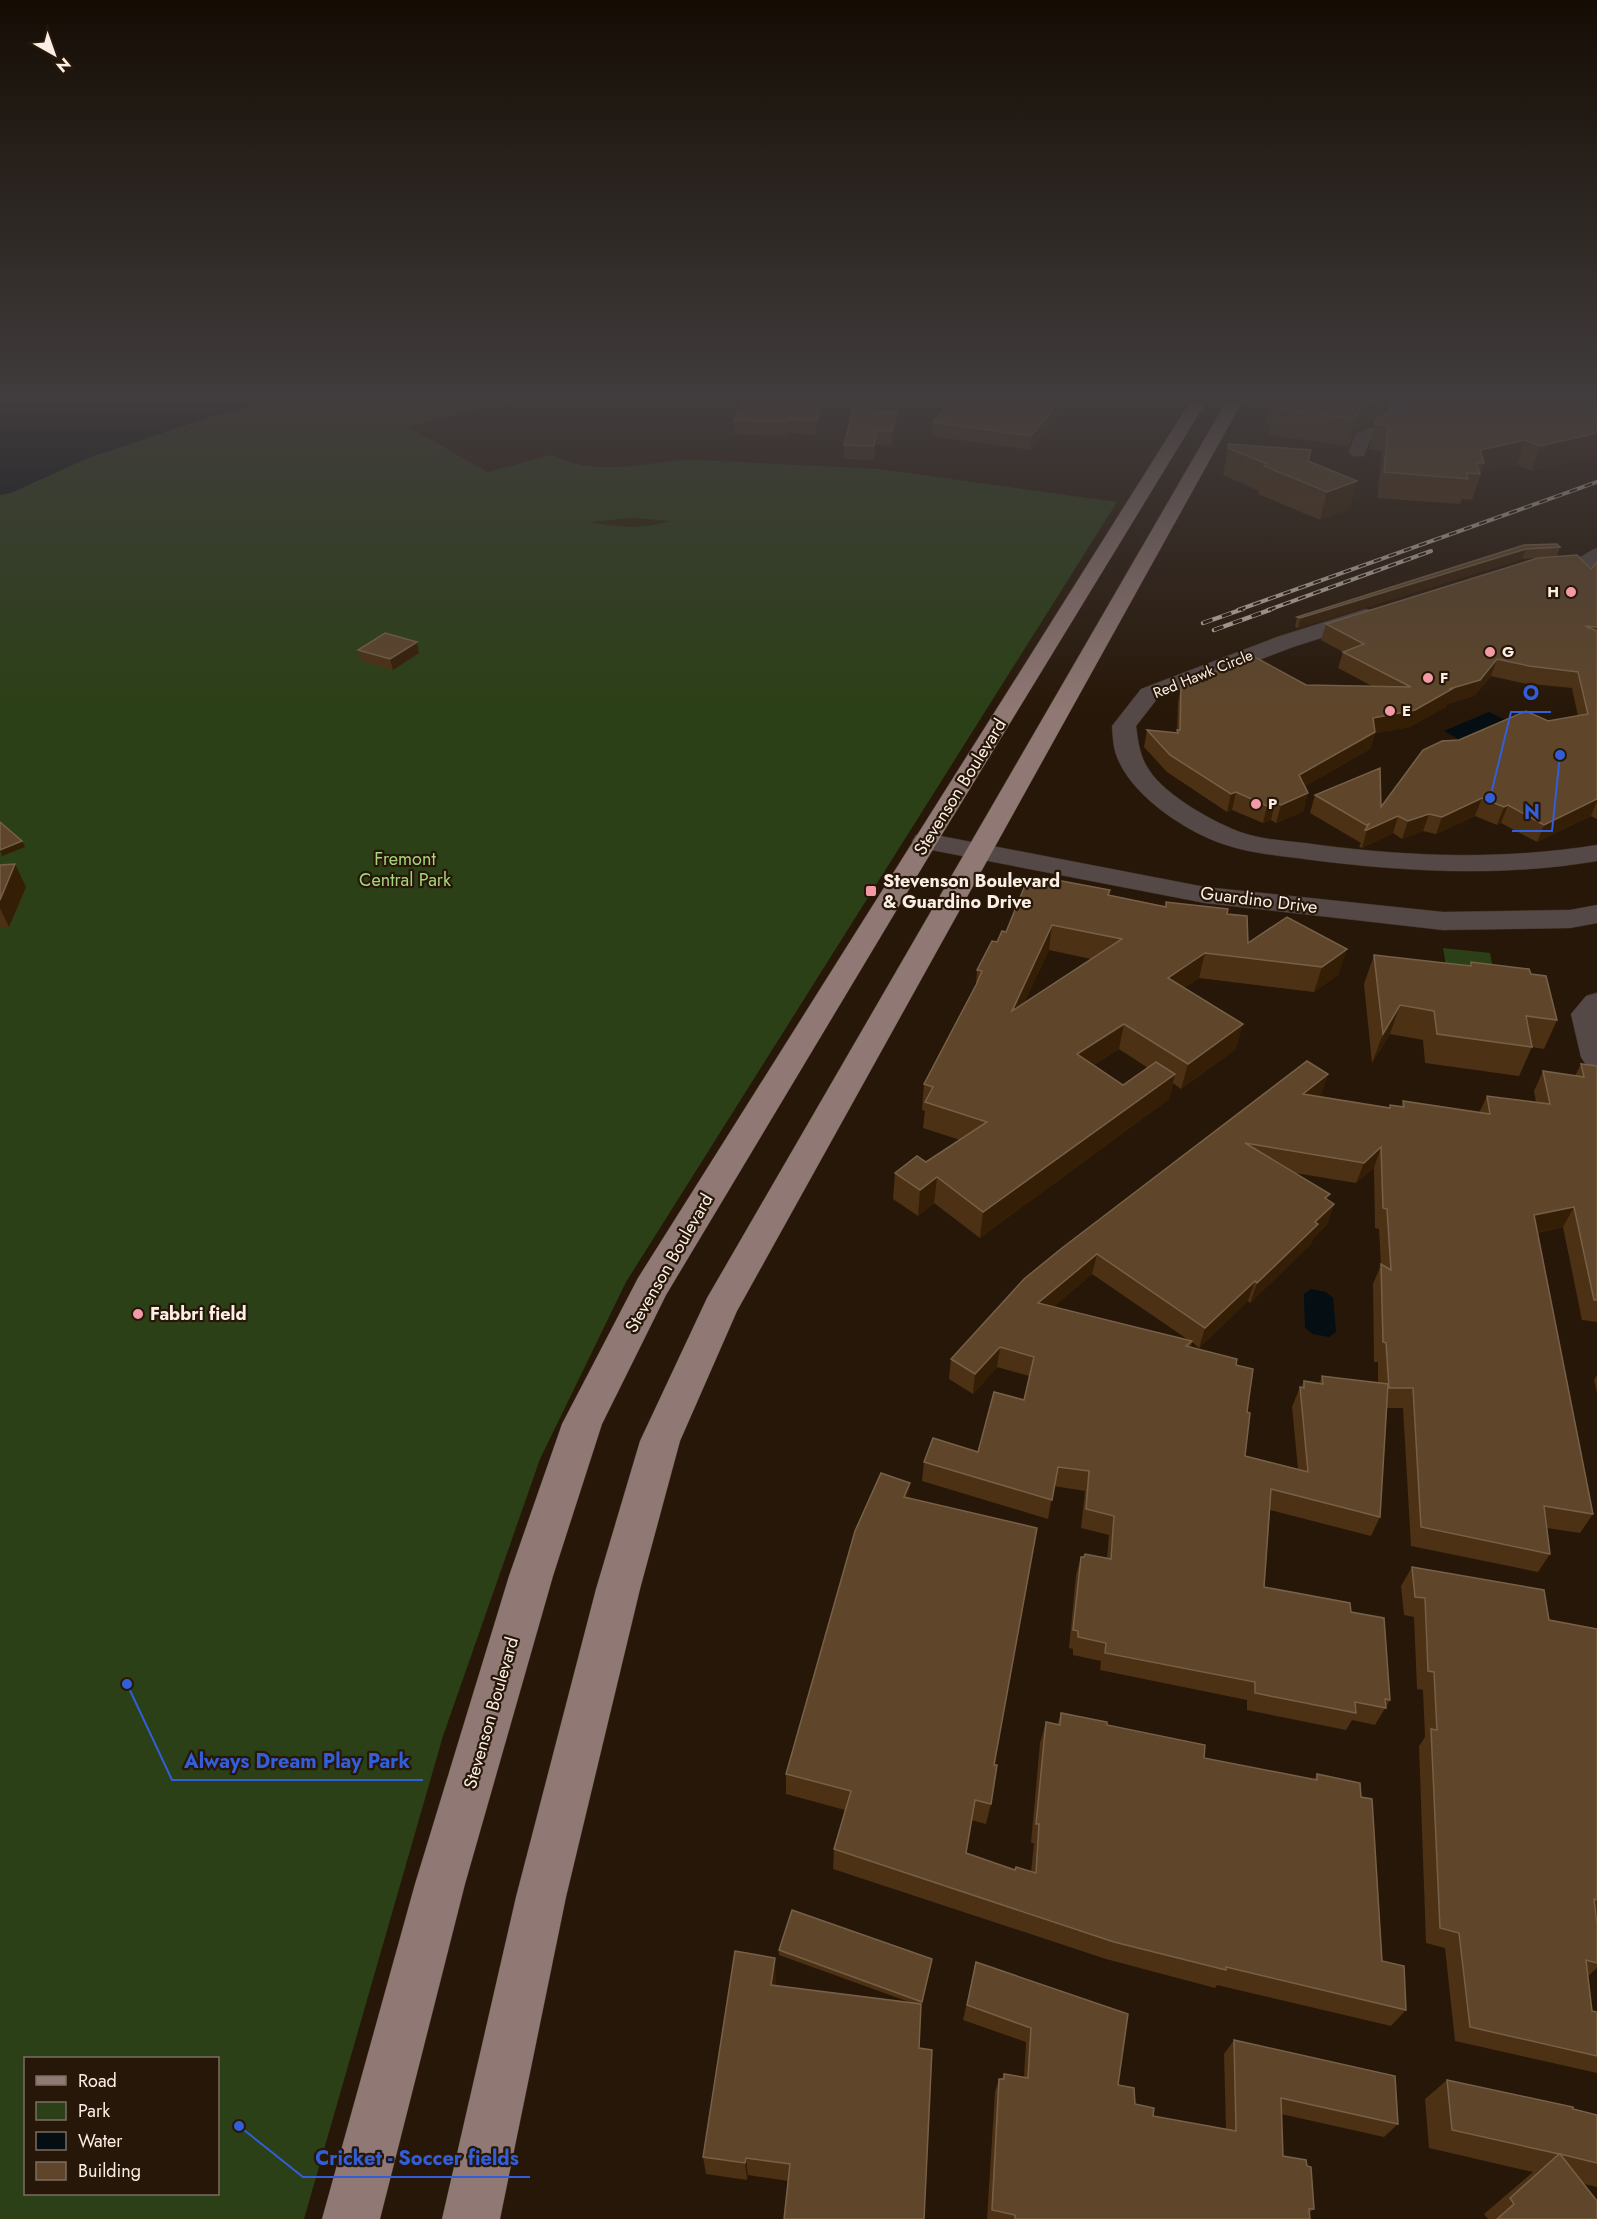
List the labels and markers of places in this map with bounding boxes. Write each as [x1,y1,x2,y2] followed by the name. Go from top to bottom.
[1547,581,1559,603] place label: H
[1564,585,1578,599] marker: H
[1502,641,1514,663] place label: G
[1483,645,1497,659] marker: G
[1440,667,1448,689] place label: F
[1421,671,1435,685] marker: F
[1511,674,1551,712] callout: O
[1402,700,1411,722] place label: E
[1383,704,1397,718] marker: E
[1268,793,1277,815] place label: P
[1512,793,1552,831] callout: N
[1249,797,1263,811] marker: P
[883,868,1060,915] place label: Stevenson Boulevard & Guardino Drive
[864,884,878,898] marker: Stevenson Boulevard & Guardino Drive
[150,1301,247,1327] place label: Fabbri field
[131,1307,145,1321] marker: Fabbri field
[172,1742,423,1780] callout: Always Dream Play Park
[303,2139,530,2177] callout: Cricket - Soccer fields

